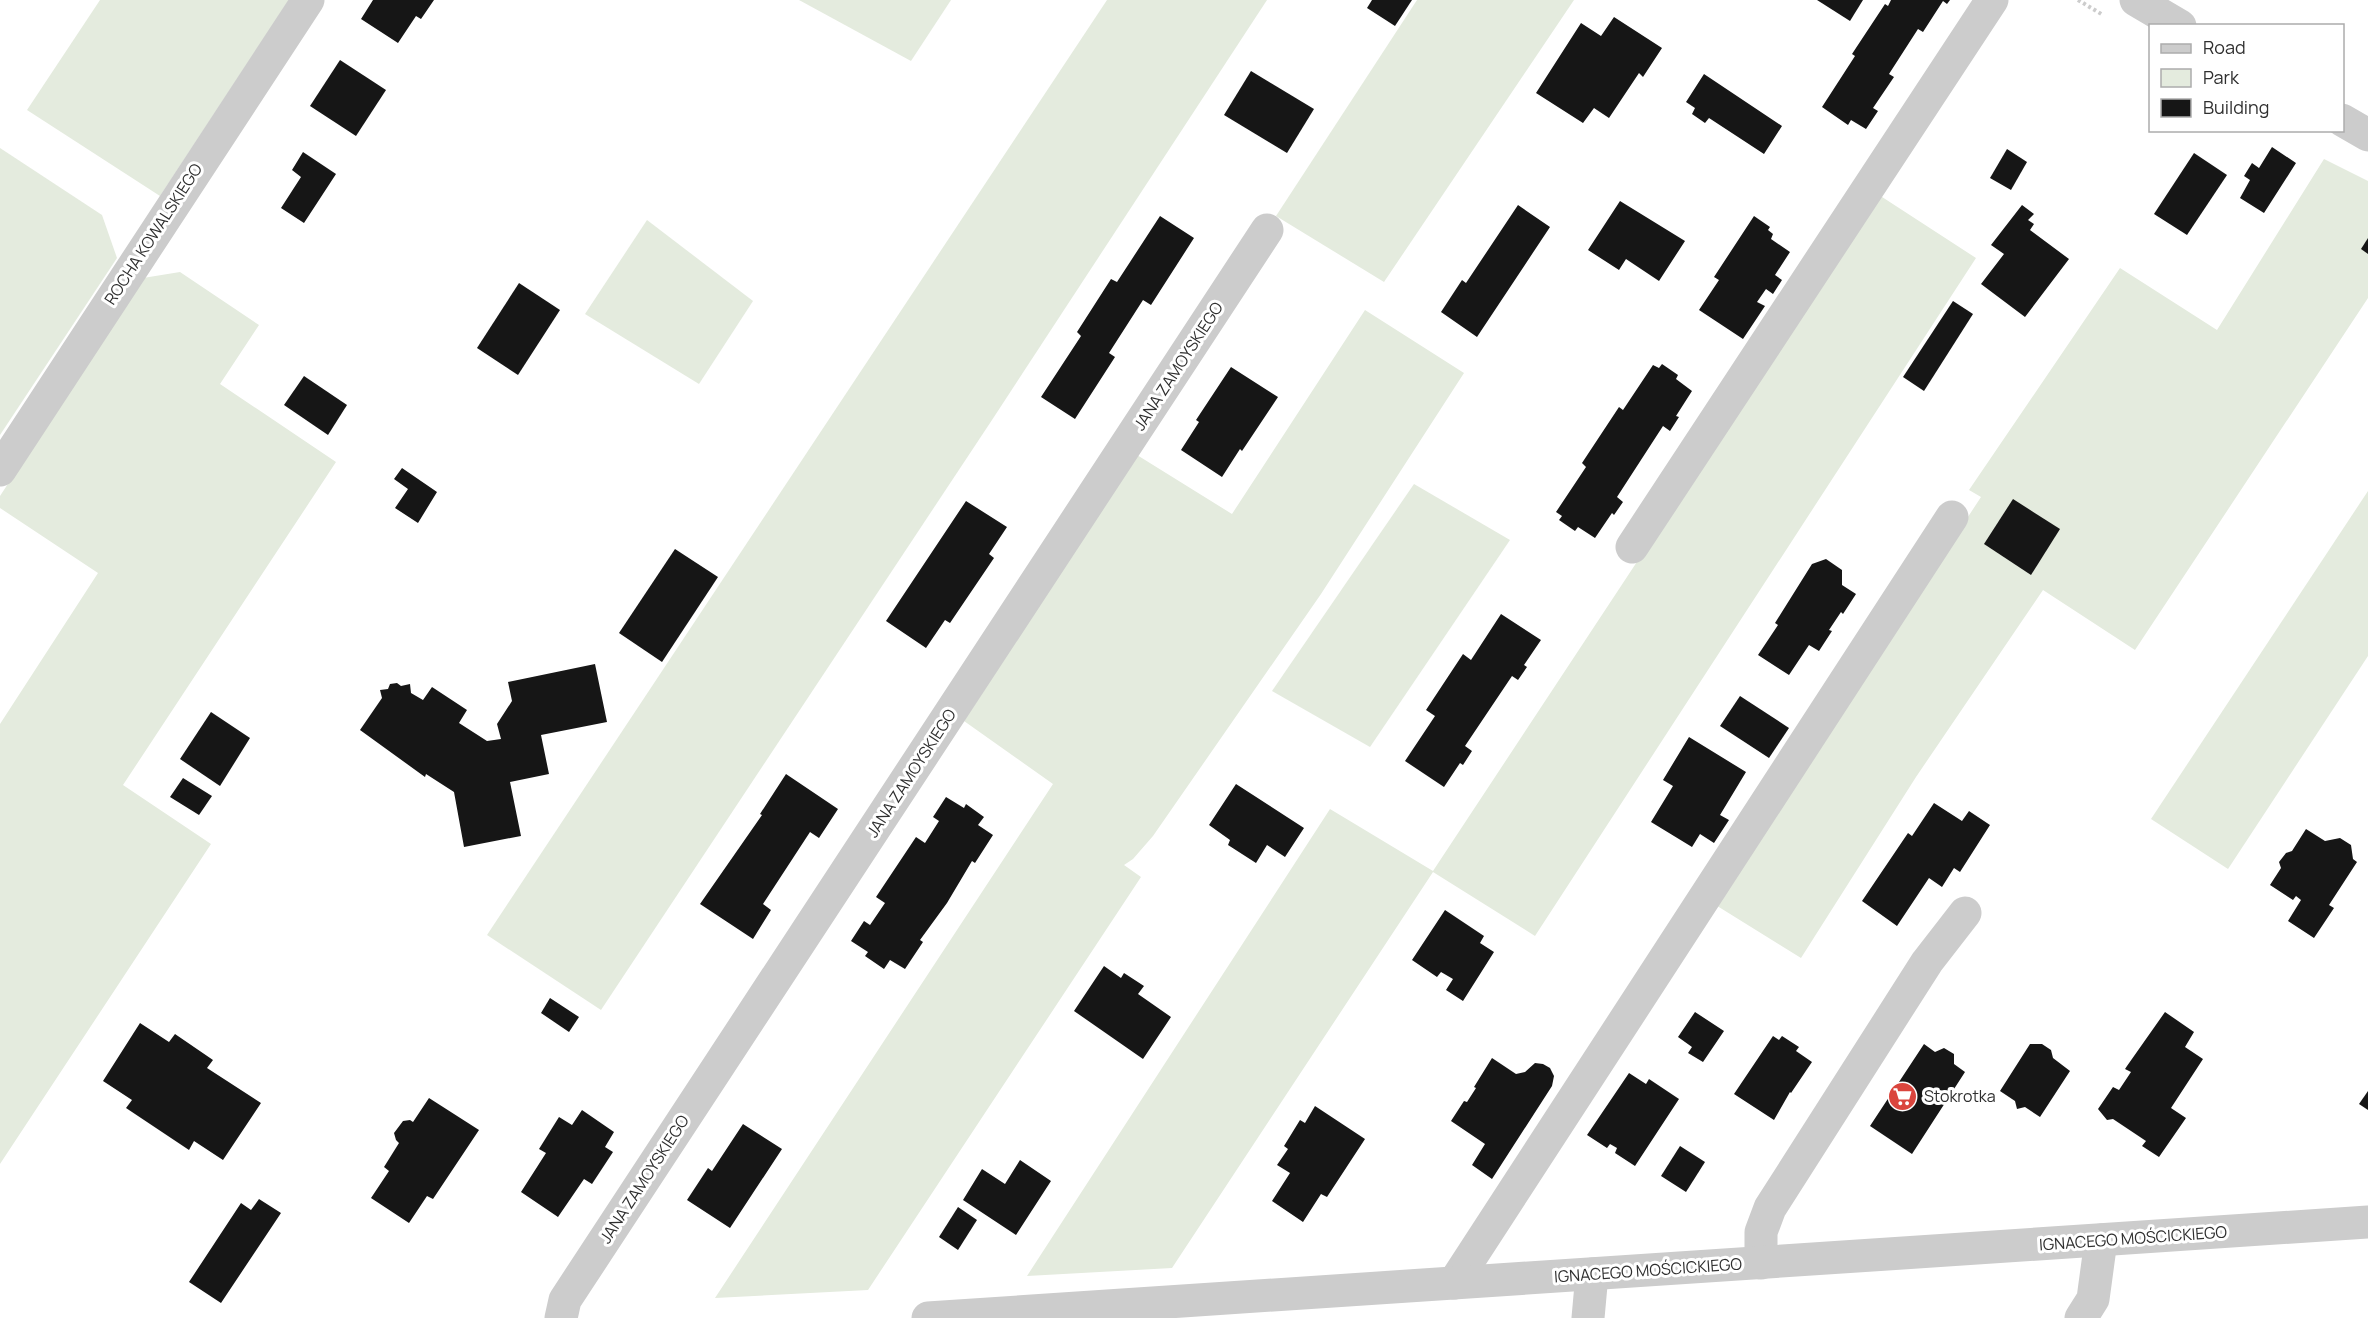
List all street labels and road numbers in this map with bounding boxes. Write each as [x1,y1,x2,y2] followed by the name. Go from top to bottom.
[99,159,207,309] street label: ROCHA KOWALSKIEGO
[1128,297,1228,434] street label: JANA ZAMOYSKIEGO
[861,704,961,841] street label: JANA ZAMOYSKIEGO
[594,1110,694,1247] street label: JANA ZAMOYSKIEGO
[2038,1220,2228,1256] street label: IGNACEGO MOŚCICKIEGO
[1553,1252,1743,1288] street label: IGNACEGO MOŚCICKIEGO

